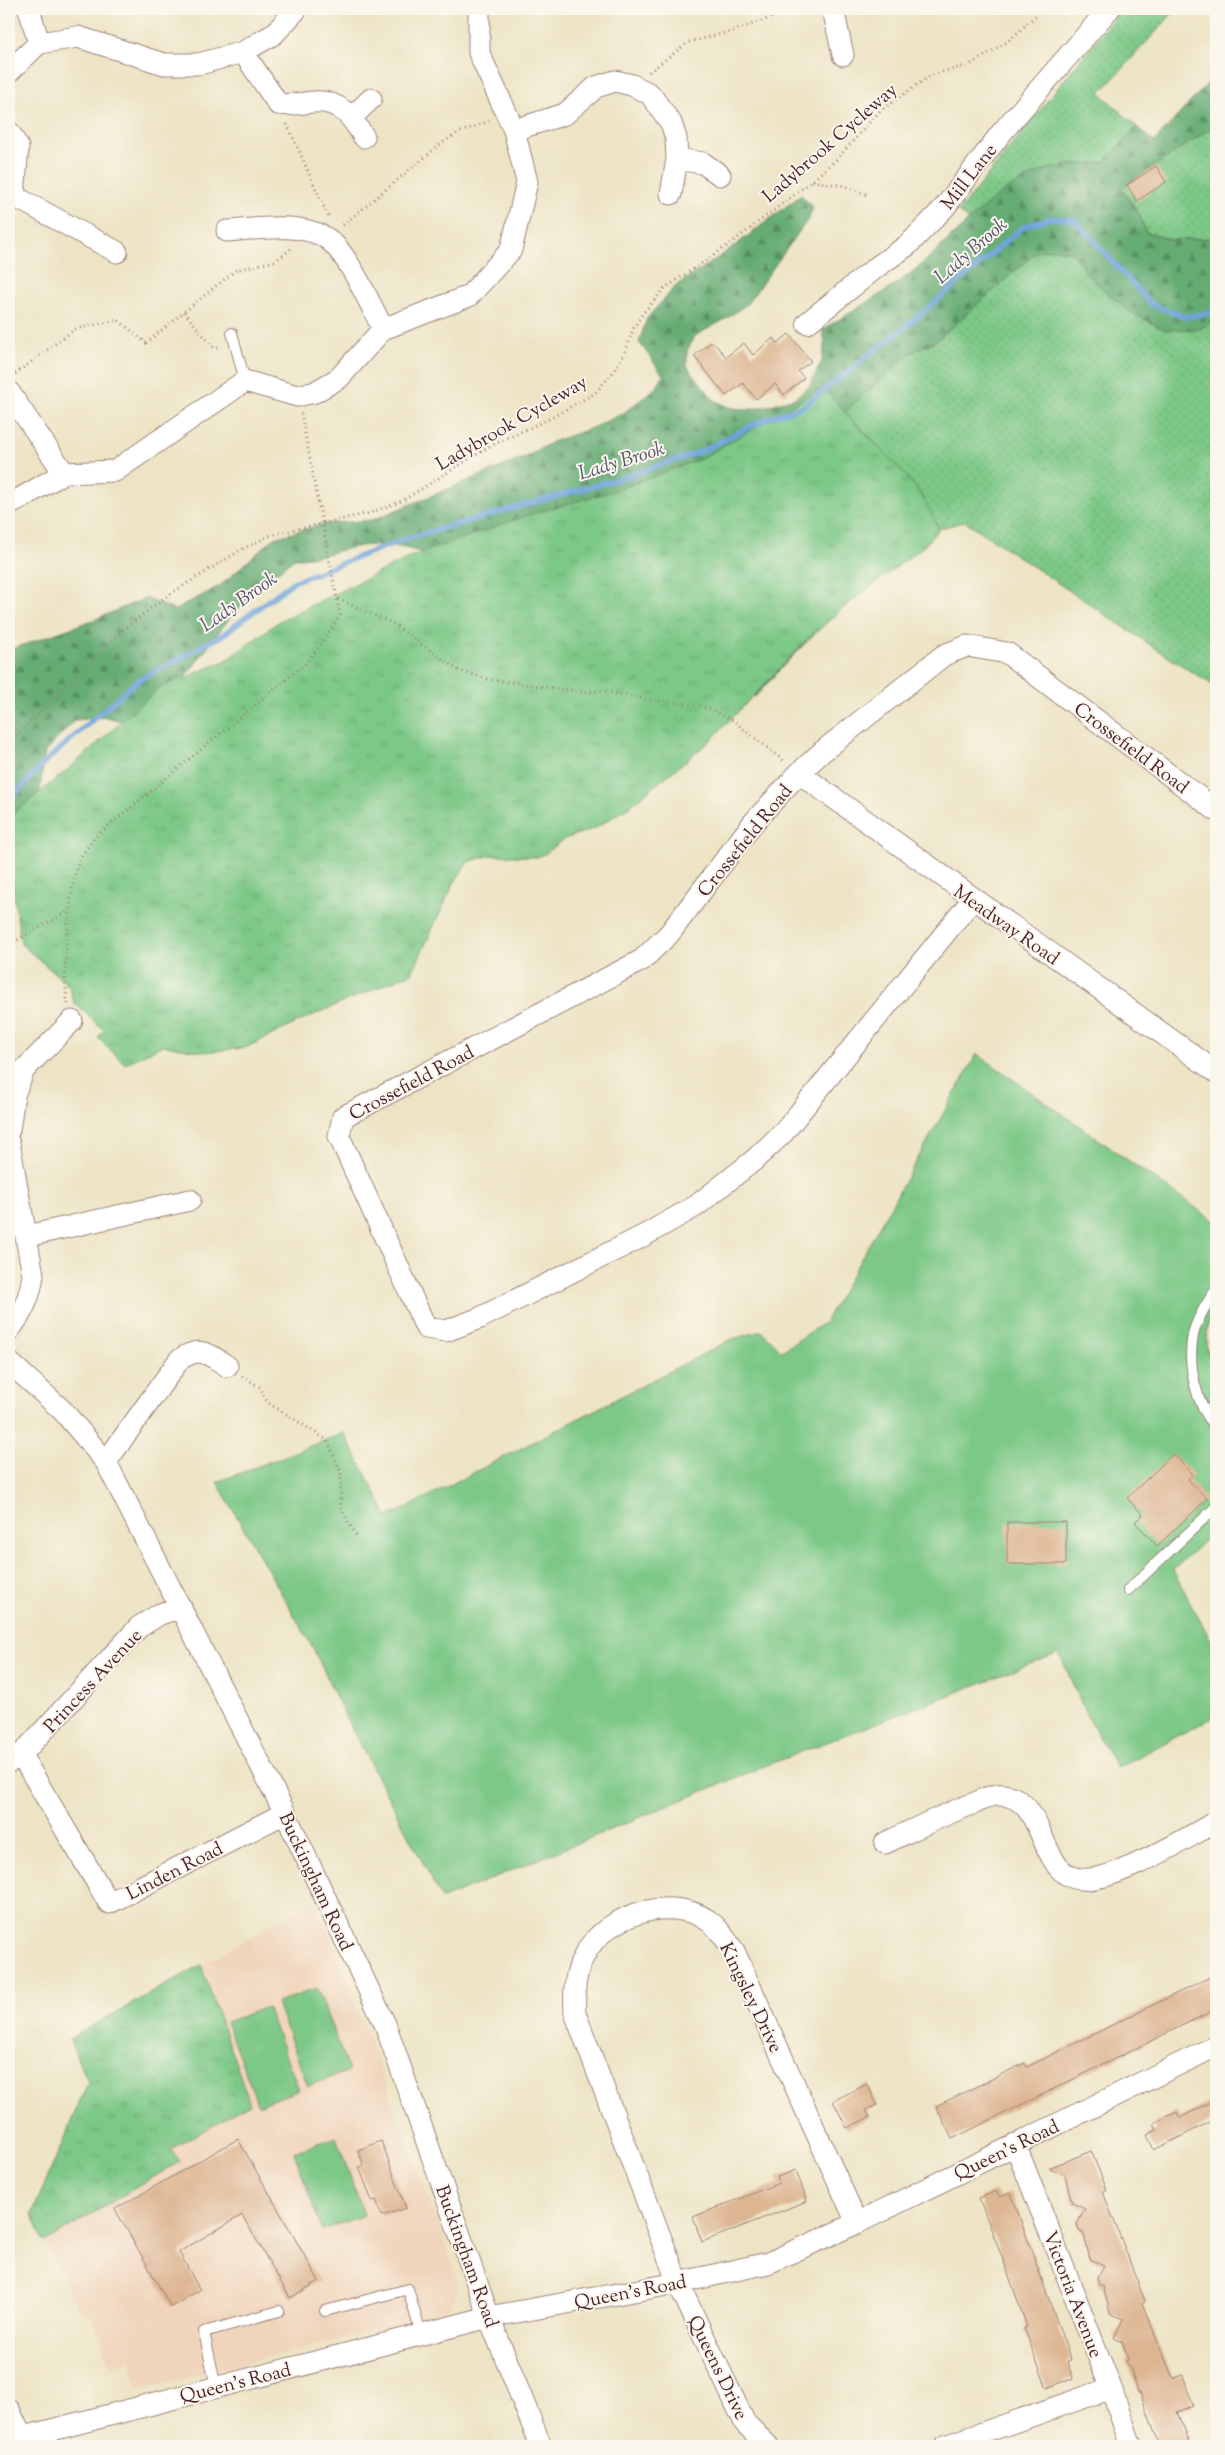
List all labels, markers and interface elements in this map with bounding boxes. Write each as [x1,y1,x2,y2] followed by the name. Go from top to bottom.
[757,77,904,210] street label: Ladybrook Cycleway
[935,139,1005,216] street label: Mill Lane
[929,212,1015,292] water label: Lady Brook
[432,369,593,479] street label: Ladybrook Cycleway
[575,436,669,489] water label: Lady Brook
[195,566,284,640] water label: Lady Brook
[1067,697,1194,801] street label: Crossefield Road
[692,779,800,904] street label: Crossefield Road
[947,879,1064,973] street label: Meadway Road
[345,1040,480,1129] street label: Crossefield Road
[38,1623,149,1740] street label: Princess Avenue
[271,1808,359,1956] street label: Buckingham Road
[122,1836,228,1908] street label: Linden Road
[711,1938,788,2058] street label: Kingsley Drive
[950,2114,1064,2188] street label: Queen's Road
[427,2182,504,2332] street label: Buckingham Road
[1035,2228,1108,2362] street label: Victoria Avenue
[572,2269,689,2318] street label: Queen's Road
[680,2311,754,2425] street label: Queens Drive
[177,2357,294,2411] street label: Queen's Road

